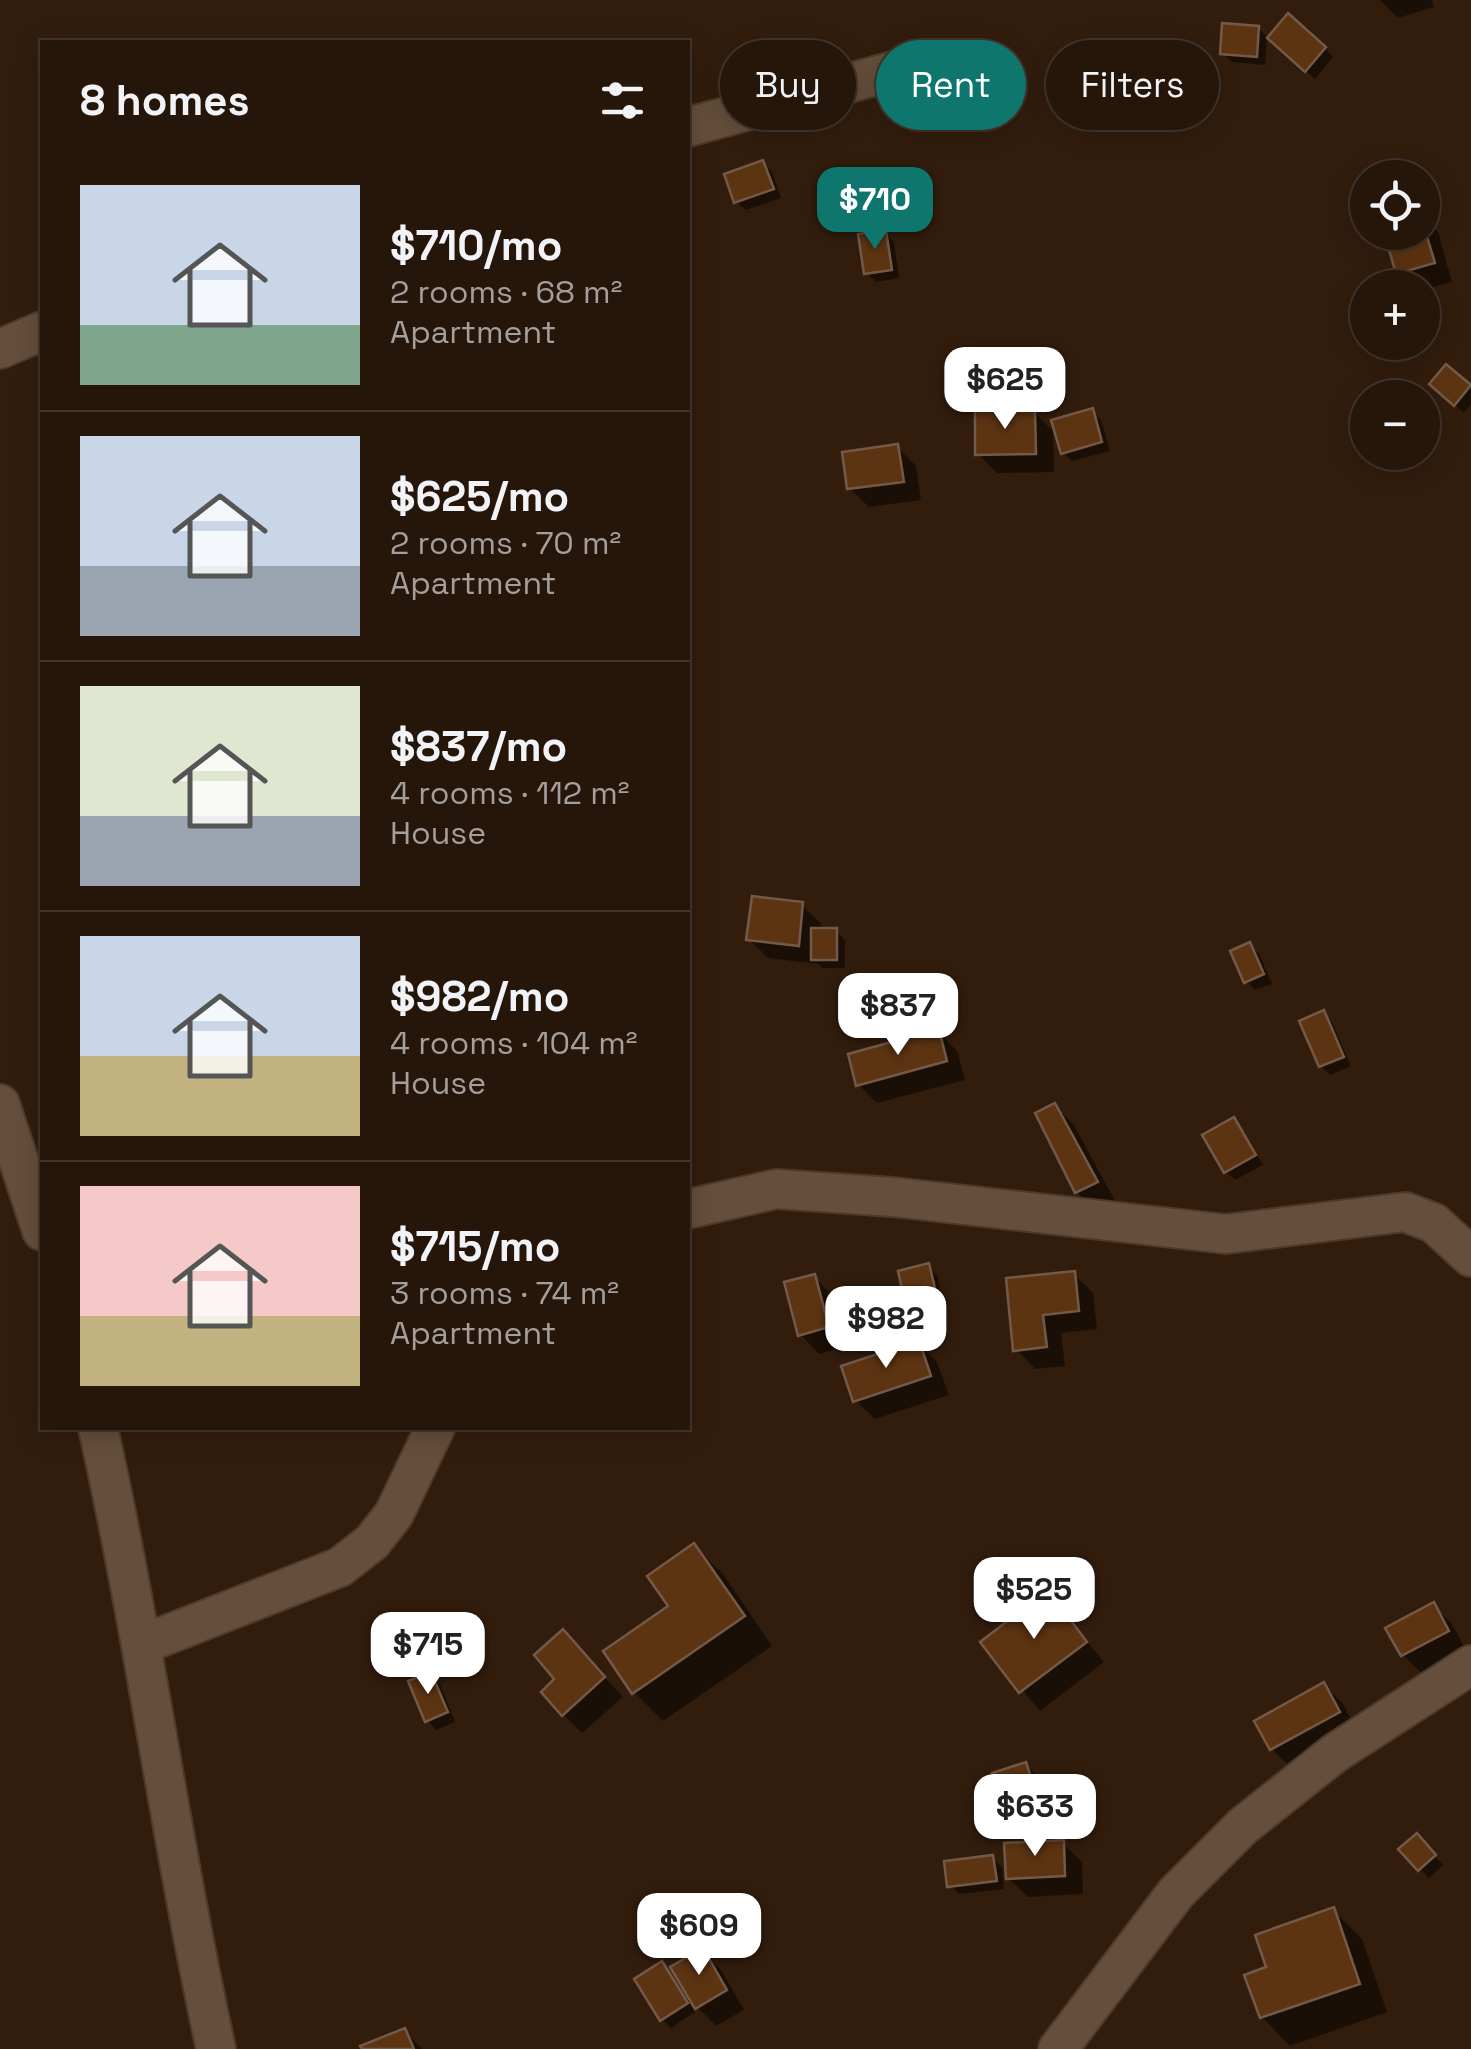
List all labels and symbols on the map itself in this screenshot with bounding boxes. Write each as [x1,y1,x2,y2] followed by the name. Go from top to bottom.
[816,167,934,252] pin: $710
[946,347,1064,432] pin: $625
[839,973,957,1058] pin: $837
[827,1286,945,1371] pin: $982
[975,1557,1093,1642] pin: $525
[369,1612,487,1697] pin: $715
[976,1774,1094,1859] pin: $633
[640,1893,758,1978] pin: $609

